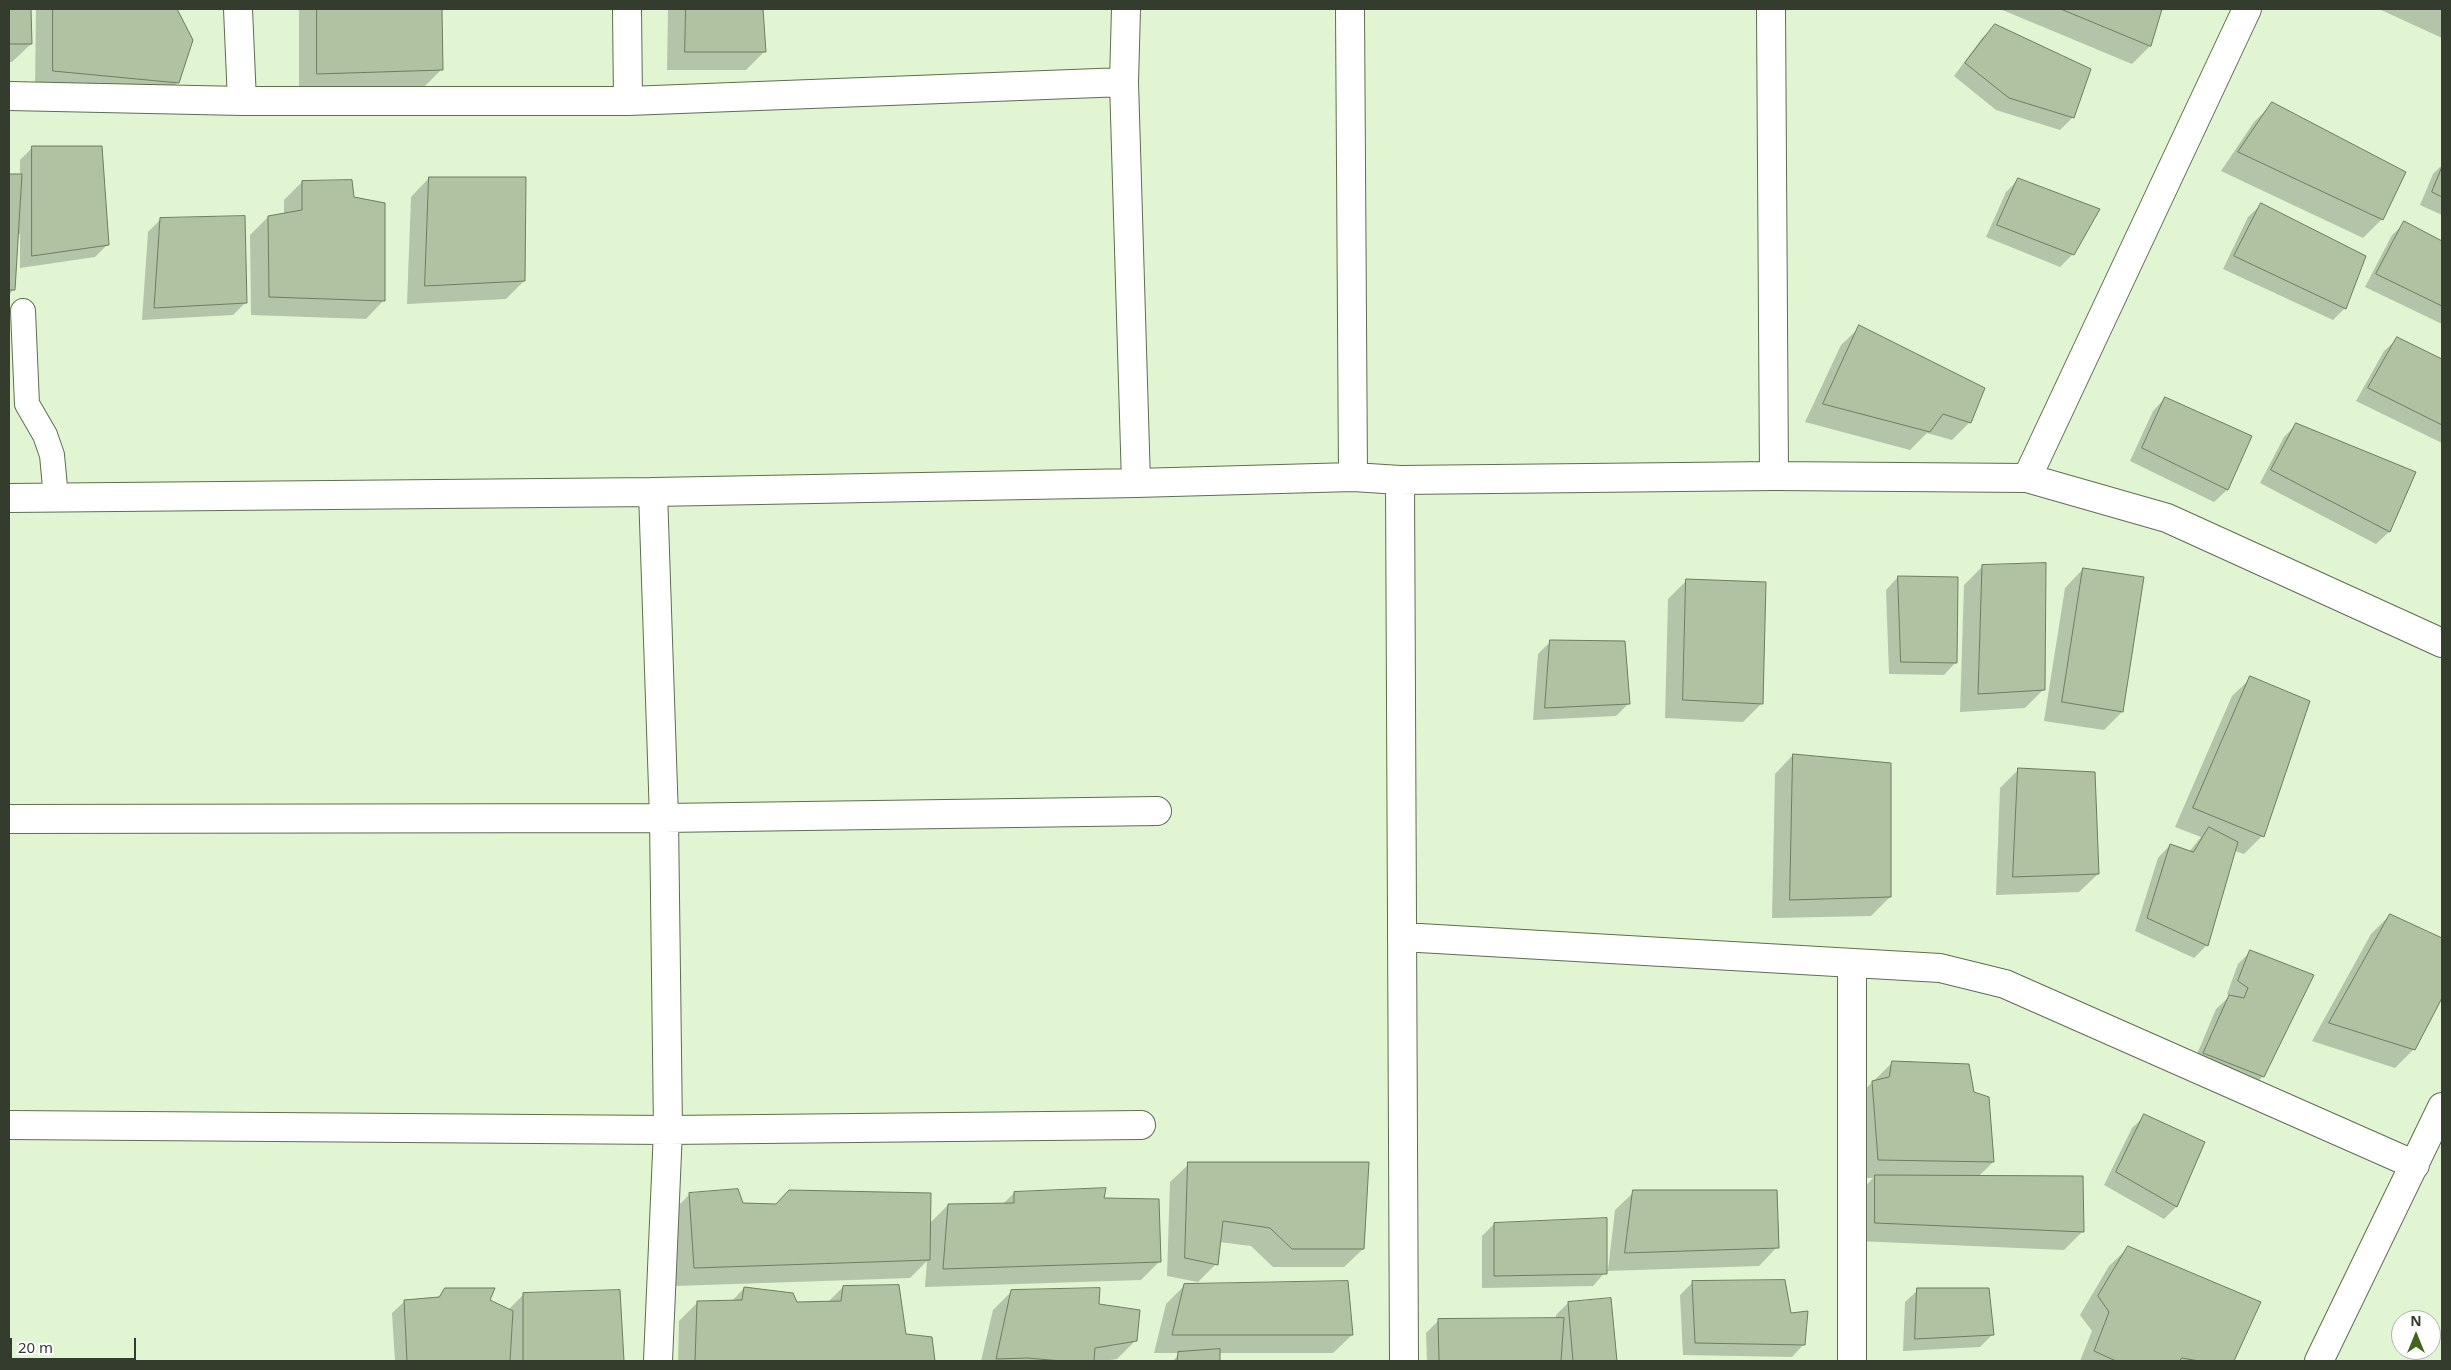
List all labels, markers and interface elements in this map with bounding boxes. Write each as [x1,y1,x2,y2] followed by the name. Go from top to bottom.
[2391,1310,2441,1360] north arrow
[2410,1311,2422,1330] text: N
[12,1328,139,1360] scale bar
[18,1337,53,1357] text: 20 m

